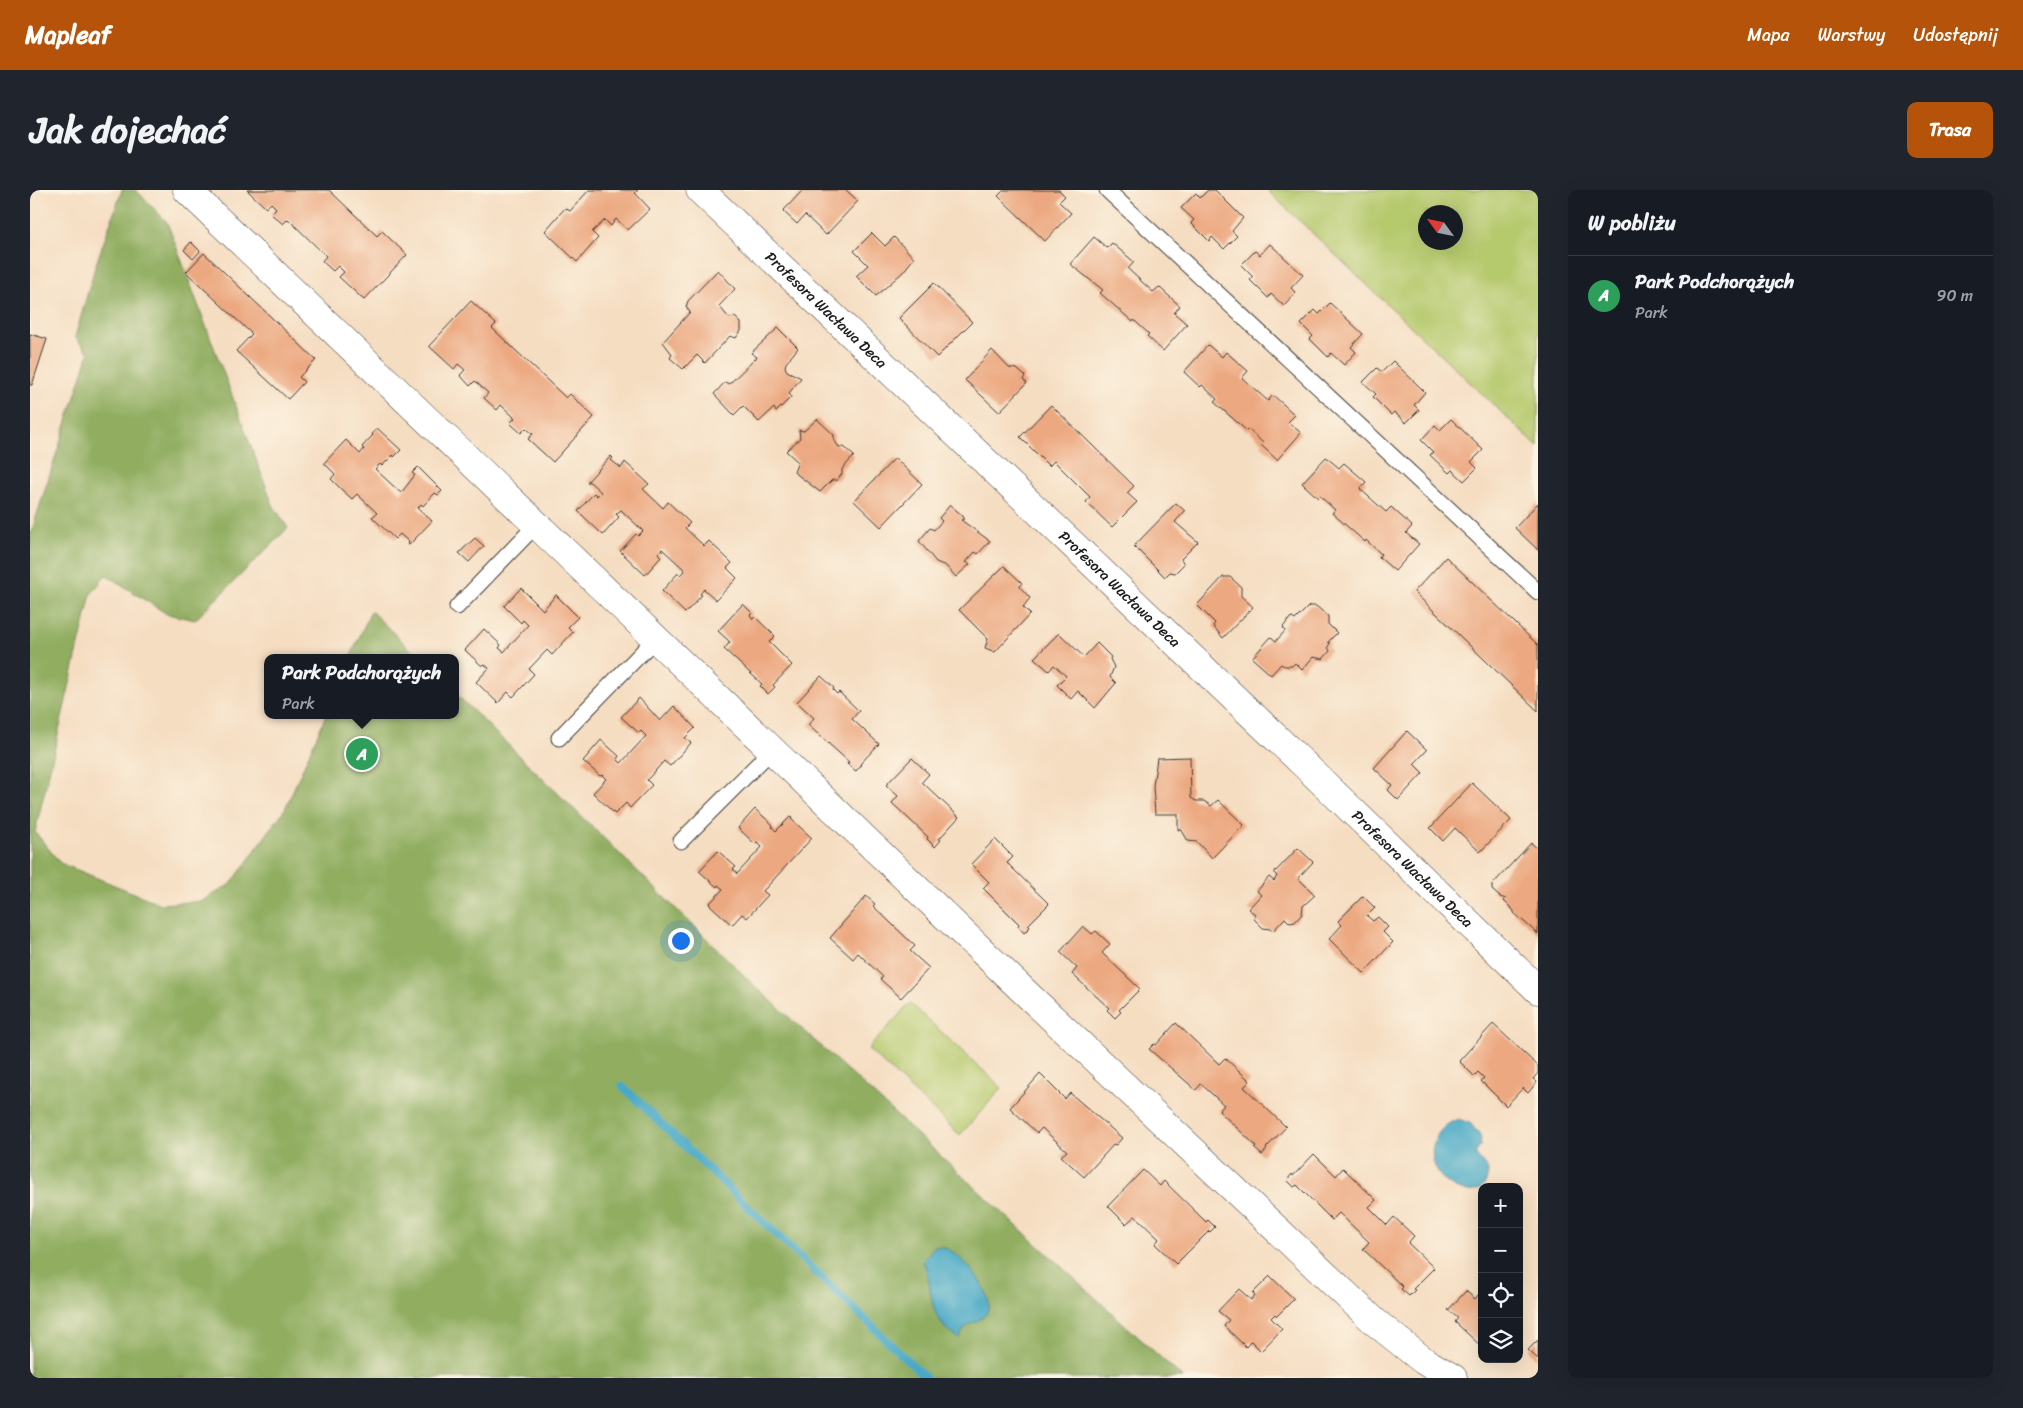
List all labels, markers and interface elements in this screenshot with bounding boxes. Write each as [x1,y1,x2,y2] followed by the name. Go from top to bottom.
[25,14,111,56] text: Mapleaf
[1747,19,1790,51] text: Mapa
[1818,19,1885,51] text: Warstwy
[1913,19,1998,51] text: Udostępnij
[30,99,226,161] text: Jak dojechać
[1907,102,1993,158] button: Trasa
[1588,204,1676,242] text: W pobliżu
[1418,205,1463,250] north arrow
[759,245,894,375] street label: Profesora Wacława Deca
[1635,265,1794,298] text: Park Podchorążych
[1599,281,1609,310] text: A
[1937,281,1973,310] text: 90 m
[1635,298,1668,327] text: Park
[1052,524,1187,654] street label: Profesora Wacława Deca
[264,654,459,719] popup
[282,656,441,689] text: Park Podchorążych
[282,689,315,718] text: Park
[346,735,378,773] pin: A
[1345,804,1480,934] street label: Profesora Wacława Deca
[668,928,694,954] your location
[1478,1183,1523,1363] map controls
[1478,1183,1523,1228] button: +
[1478,1228,1523,1273] button: −
[1478,1273,1523,1318] button: locate
[1478,1318,1523,1363] button: layers

